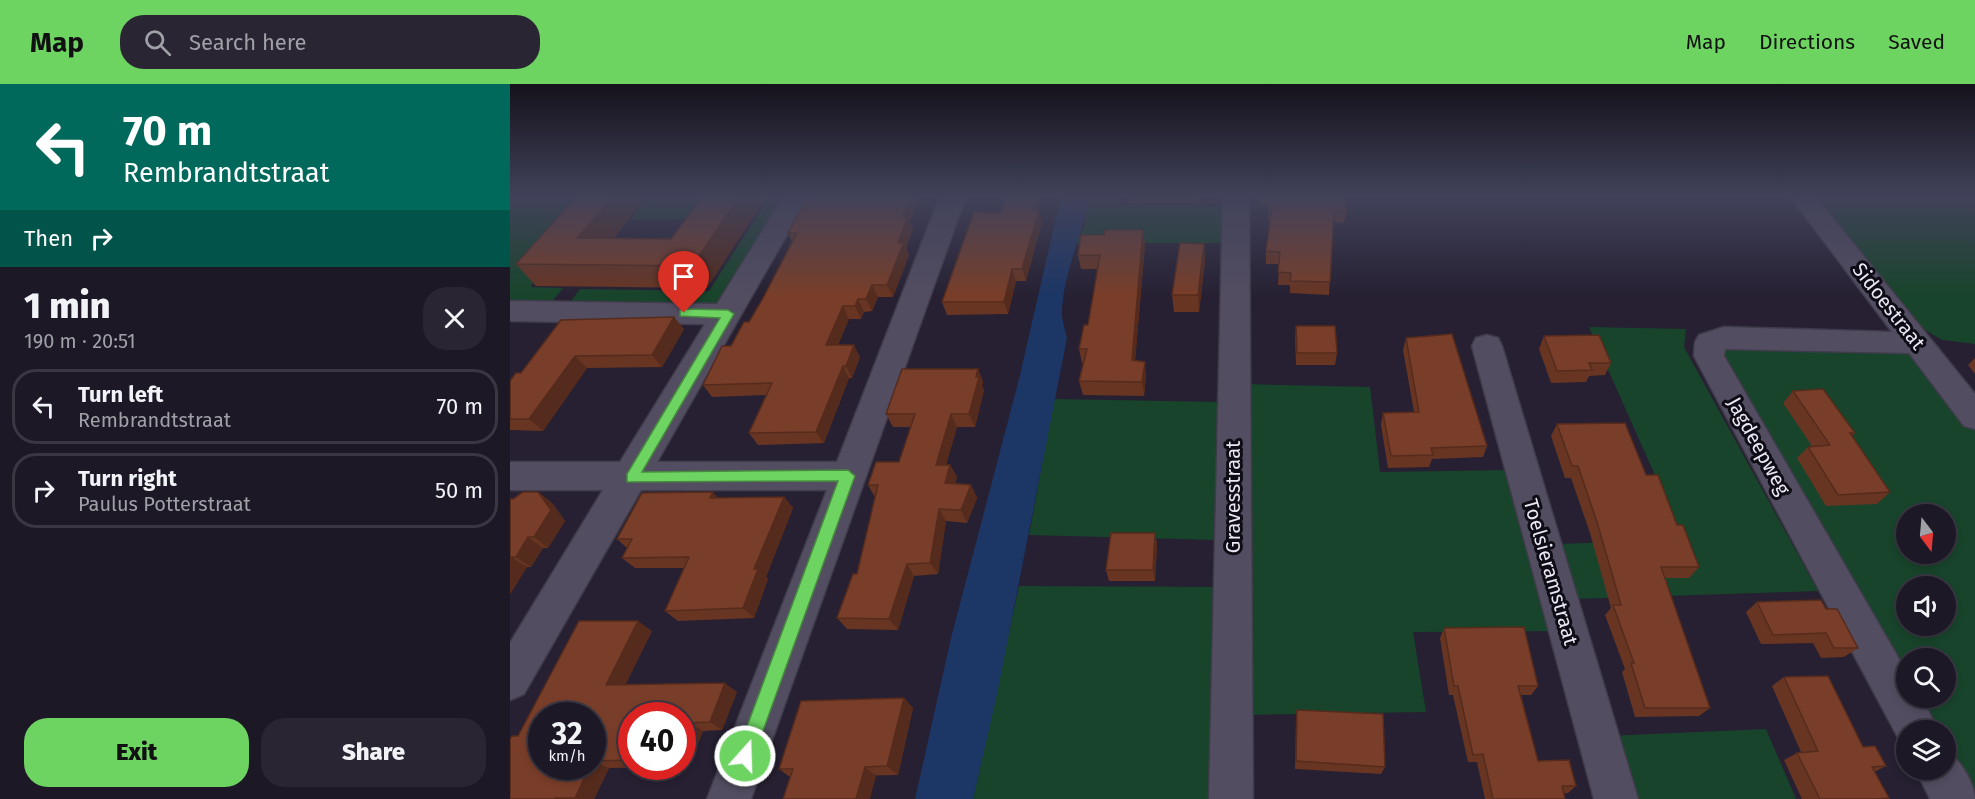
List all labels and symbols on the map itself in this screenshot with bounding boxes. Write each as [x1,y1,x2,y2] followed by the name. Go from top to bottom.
[658,251,709,313] pin
[1848,258,1931,355] street label: Sidoestraat
[1722,393,1796,500] street label: Jagdeepweg
[1221,440,1245,553] street label: Gravesstraat
[1519,496,1584,649] street label: Toelsieramstraat
[1896,504,1956,564] north arrow
[618,702,696,780] speed limit sign: 40
[713,724,777,788] position arrow

